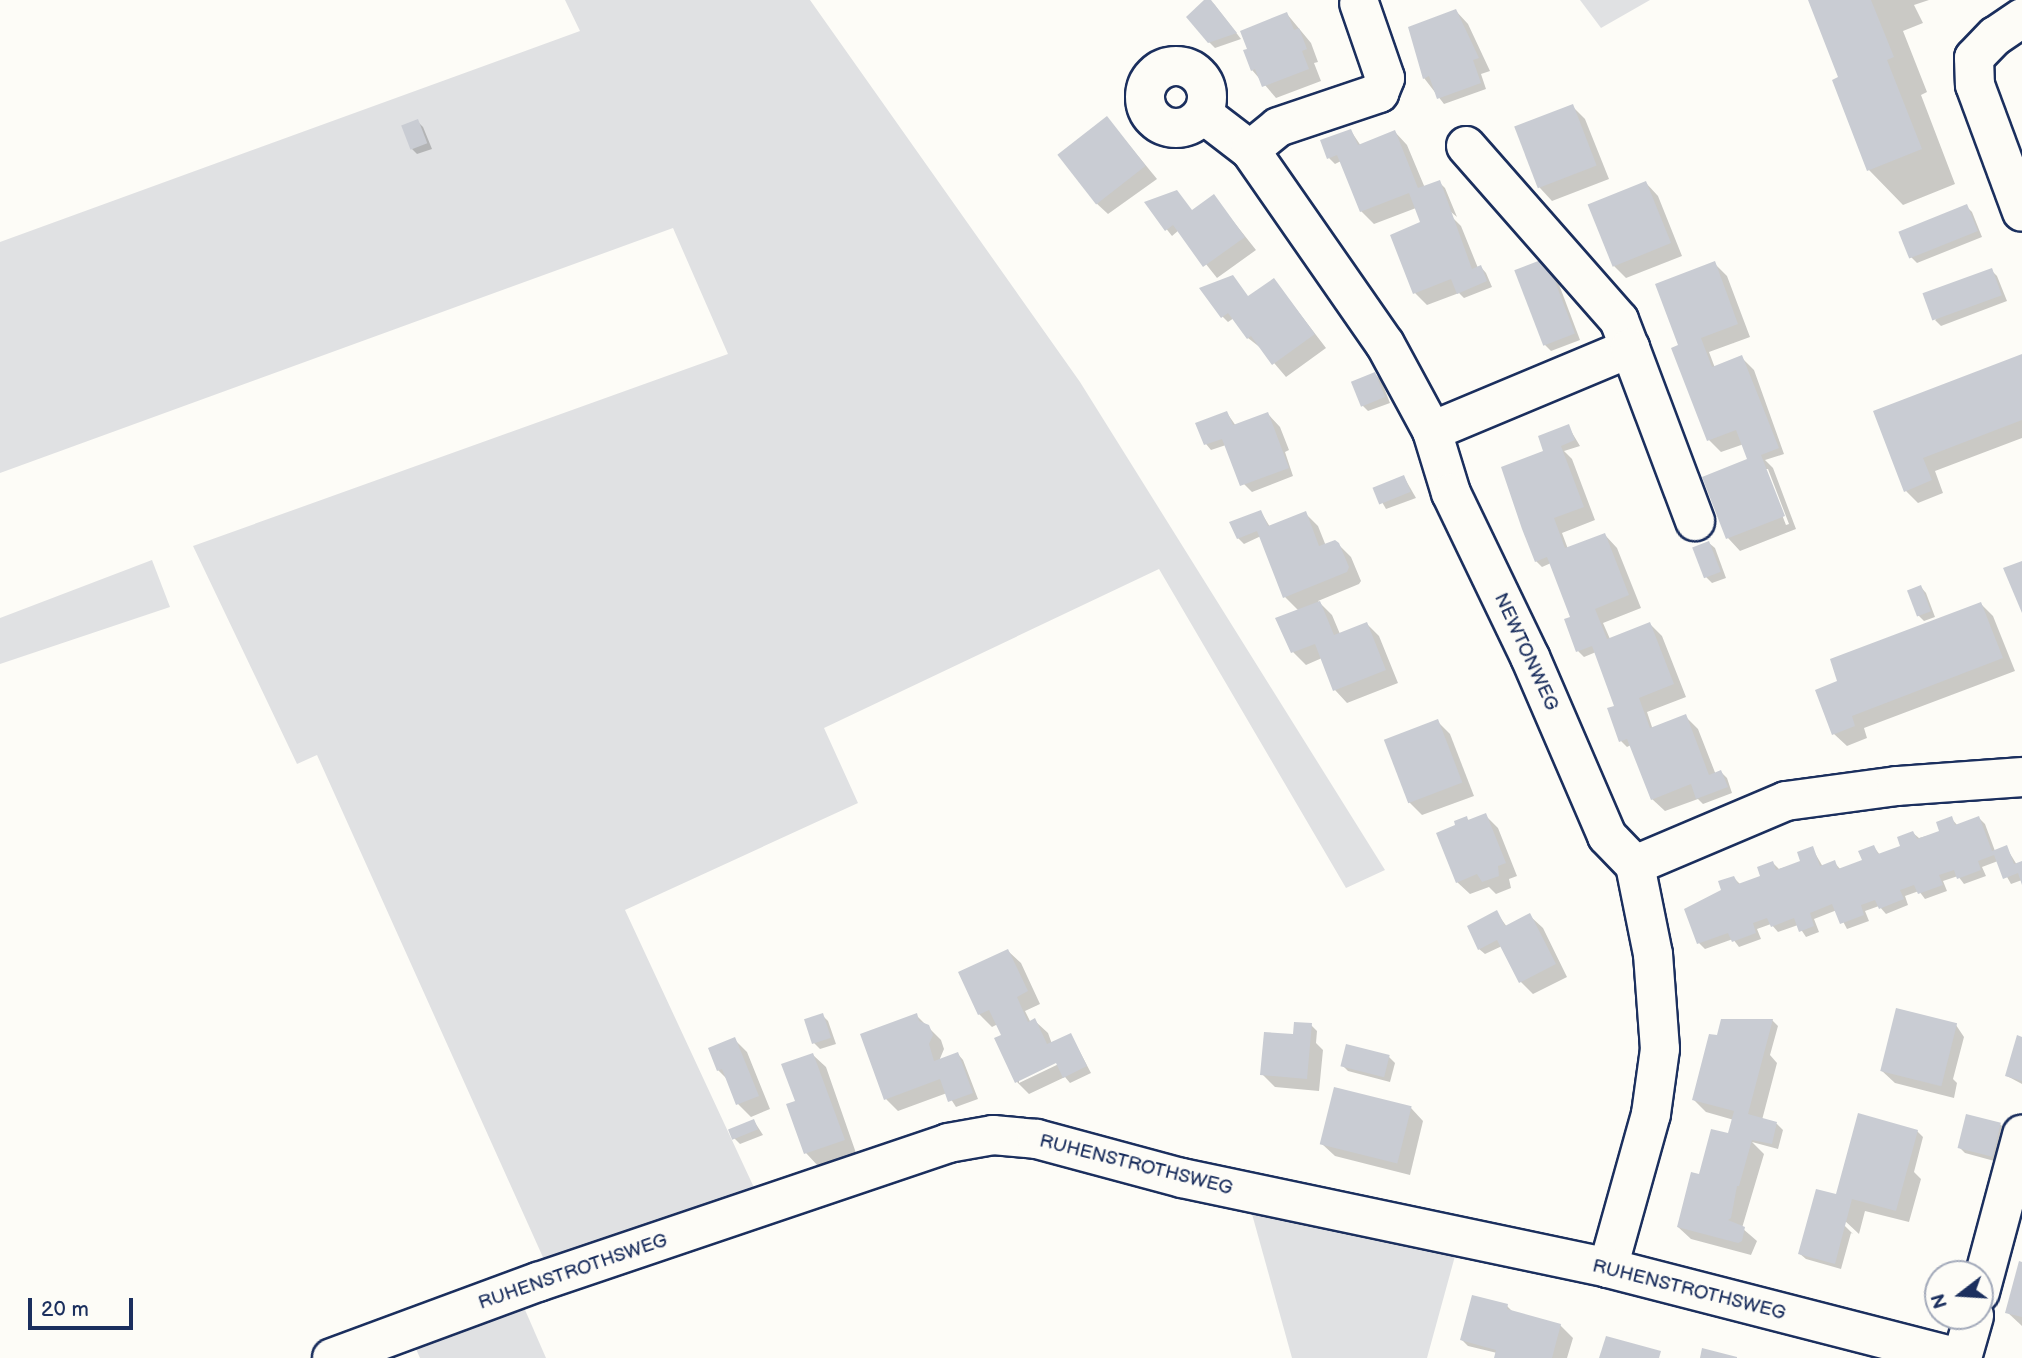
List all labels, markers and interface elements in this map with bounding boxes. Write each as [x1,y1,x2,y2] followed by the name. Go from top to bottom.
[1489,590,1563,714] street label: NEWTONWEG
[1037,1130,1235,1200] street label: RUHENSTROTHSWEG
[476,1229,670,1315] street label: RUHENSTROTHSWEG
[1590,1255,1788,1325] street label: RUHENSTROTHSWEG
[1924,1260,1994,1330] north arrow
[32,1284,136,1328] scale bar
[1927,1291,1953,1311] text: N
[41,1297,89,1322] text: 20 m

